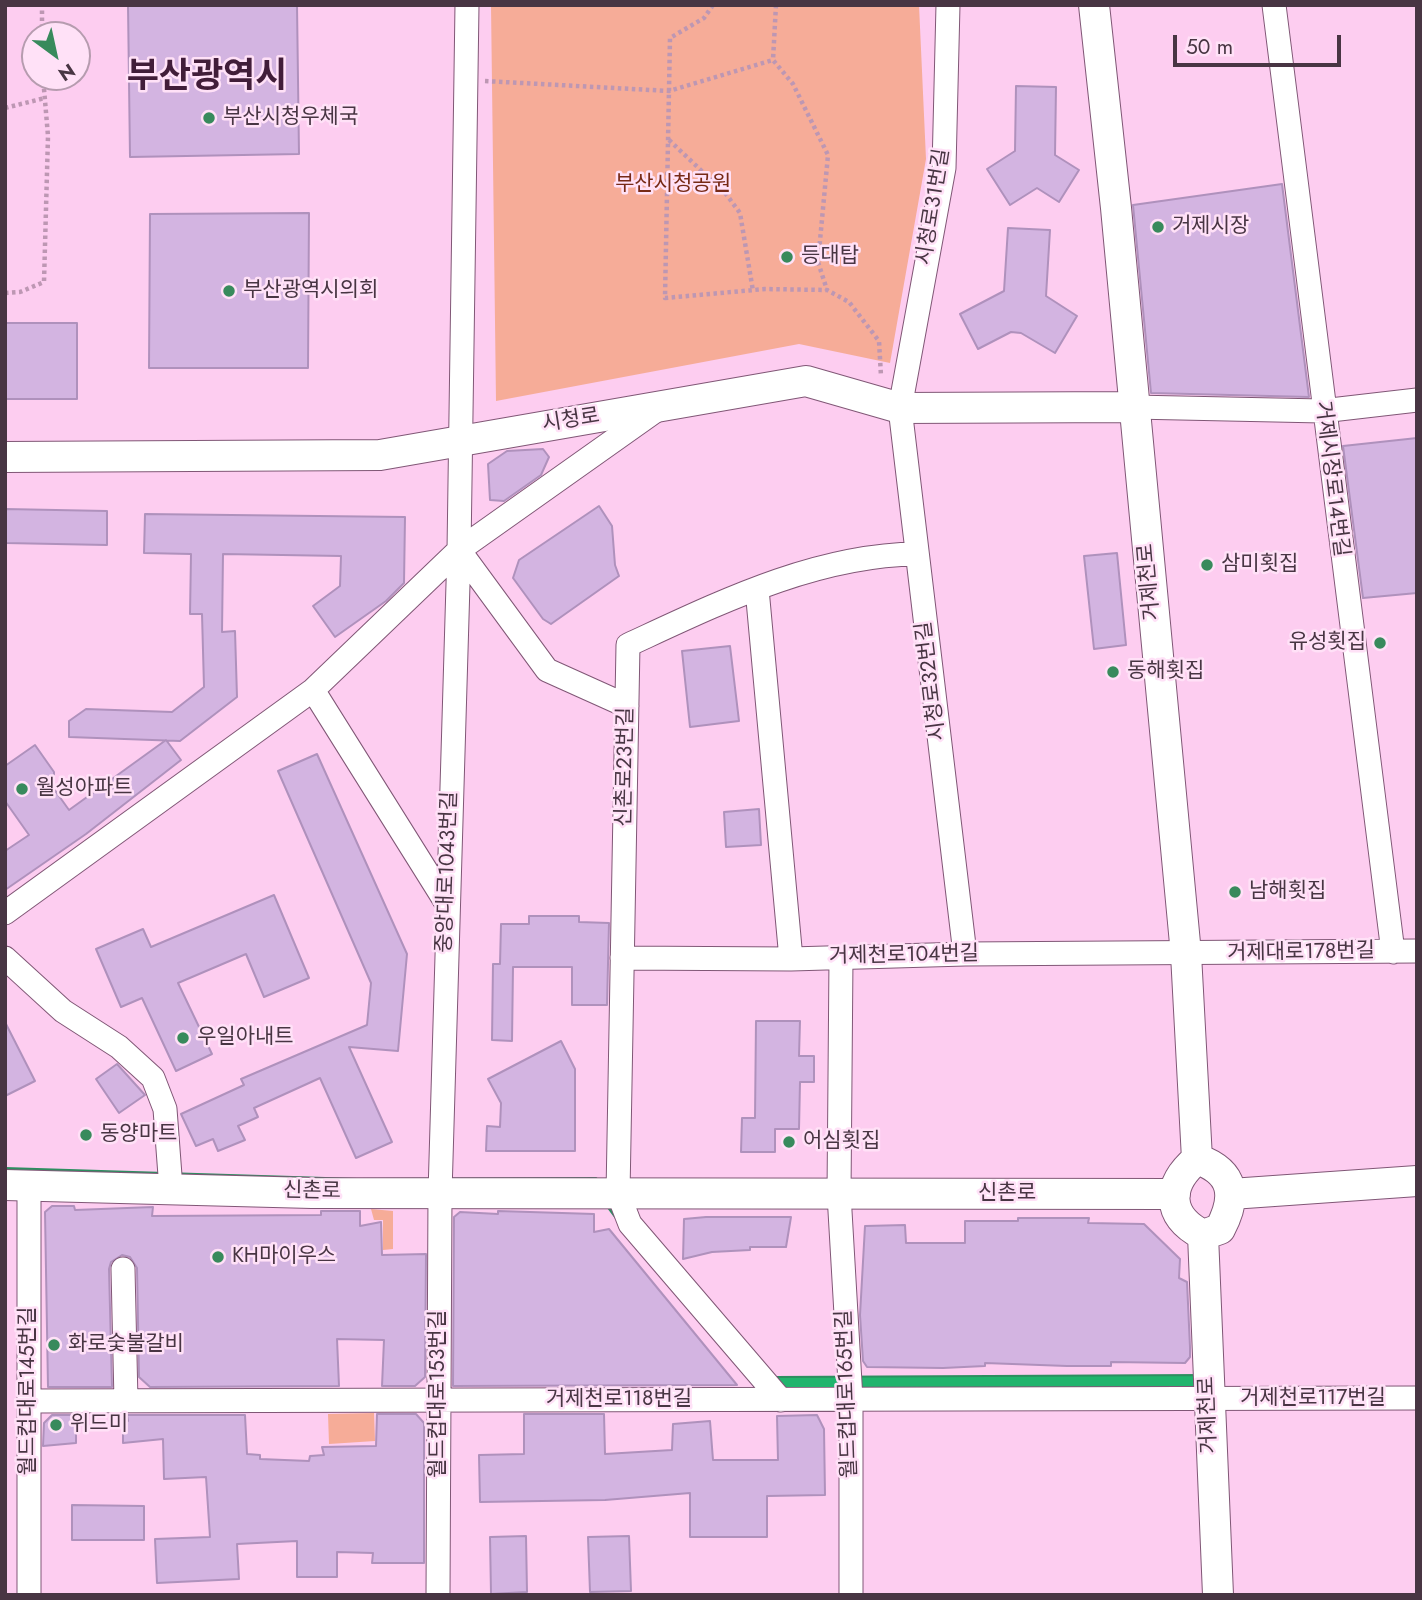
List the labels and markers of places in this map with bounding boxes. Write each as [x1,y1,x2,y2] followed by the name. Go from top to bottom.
[223,105,358,131] place label: 부산시청우체국
[201,110,217,126] marker: 부산시청우체국
[1172,214,1249,240] place label: 거제시장
[1150,219,1166,235] marker: 거제시장
[801,244,859,270] place label: 등대탑
[779,249,795,265] marker: 등대탑
[243,278,378,304] place label: 부산광역시의회
[221,283,237,299] marker: 부산광역시의회
[1221,552,1298,578] place label: 삼미횟집
[1199,557,1215,573] marker: 삼미횟집
[1289,630,1366,656] place label: 유성횟집
[1372,635,1388,651] marker: 유성횟집
[1127,659,1204,685] place label: 동해횟집
[1105,664,1121,680] marker: 동해횟집
[36,776,133,802] place label: 월성아파트
[14,781,30,797] marker: 월성아파트
[1249,879,1326,905] place label: 남해횟집
[1227,884,1243,900] marker: 남해횟집
[197,1025,294,1051] place label: 우일아내트
[175,1030,191,1046] marker: 우일아내트
[100,1122,177,1148] place label: 동양마트
[78,1127,94,1143] marker: 동양마트
[803,1129,880,1155] place label: 어심횟집
[781,1134,797,1150] marker: 어심횟집
[232,1244,336,1270] place label: KH마이우스
[210,1249,226,1265] marker: KH마이우스
[68,1332,184,1358] place label: 화로숯불갈비
[46,1337,62,1353] marker: 화로숯불갈비
[70,1412,128,1438] place label: 위드미
[48,1417,64,1433] marker: 위드미

